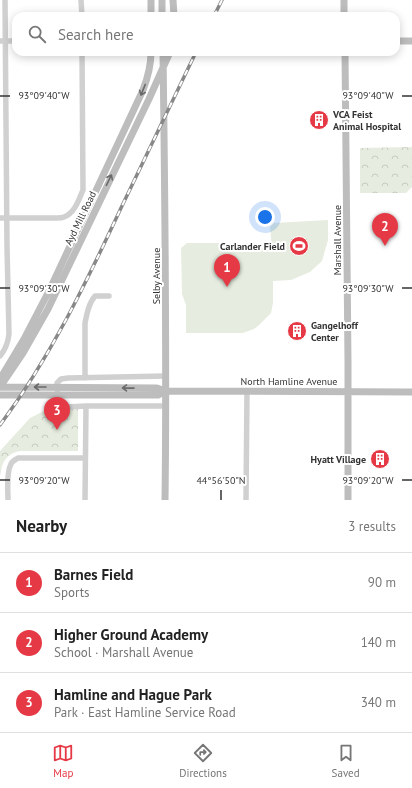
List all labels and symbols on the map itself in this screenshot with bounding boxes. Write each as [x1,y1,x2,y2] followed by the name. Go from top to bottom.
[139,83,146,95] one-way arrow
[18,89,70,102] text: 93°09'40"W
[342,89,394,102] text: 93°09'40"W
[332,108,401,133] place label: VCA Feist Animal Hospital
[308,109,330,131] building icon: VCA Feist Animal Hospital
[106,174,113,186] one-way arrow
[62,189,99,247] street label: Ayd Mill Road
[331,205,344,275] street label: Marshall Avenue
[255,207,275,227] your location
[372,213,398,246] pin: 2
[288,235,310,257] sports icon: Carlander Field
[220,240,285,253] place label: Carlander Field
[150,248,163,304] street label: Selby Avenue
[214,254,240,287] pin: 1
[18,282,70,295] text: 93°09'30"W
[342,282,394,295] text: 93°09'30"W
[311,319,359,344] place label: Gangelhoff Center
[286,320,308,342] building icon: Gangelhoff Center
[241,375,337,388] street label: North Hamline Avenue
[34,383,47,391] one-way arrow
[122,384,135,392] one-way arrow
[44,397,70,430] pin: 3
[369,448,391,470] building icon: Hyatt Village
[311,453,366,466] place label: Hyatt Village
[18,474,70,487] text: 93°09'20"W
[196,474,246,487] text: 44°56'50"N
[342,474,394,487] text: 93°09'20"W

